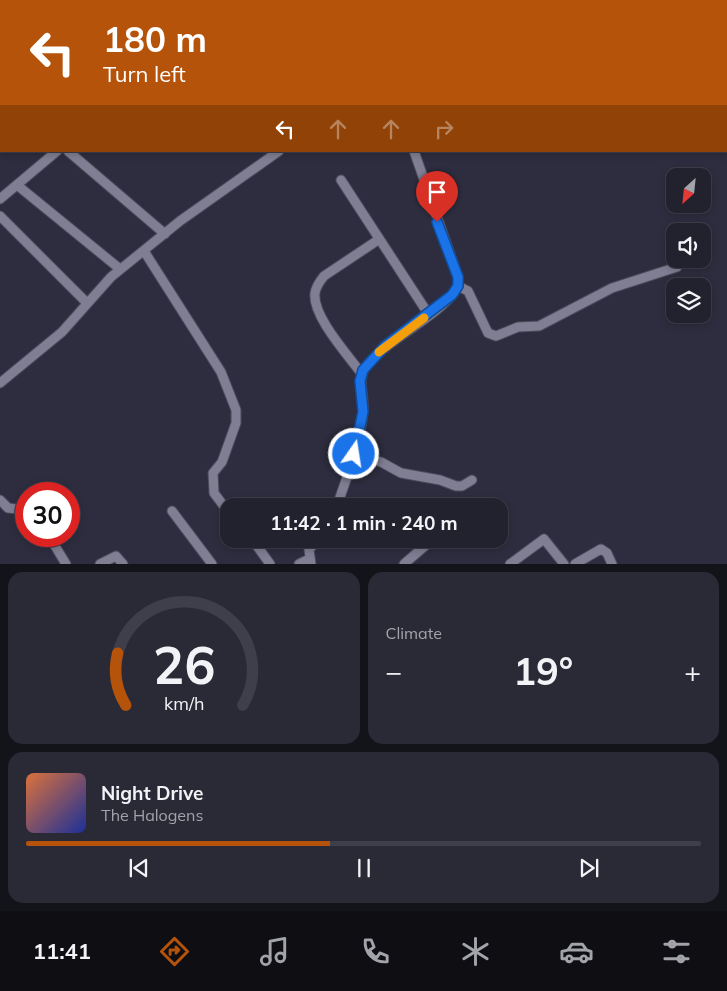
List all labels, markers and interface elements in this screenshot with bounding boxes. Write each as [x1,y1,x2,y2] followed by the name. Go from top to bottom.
[103,17,207,61] text: 180 m
[20,20,85,85] icon: left
[103,60,186,88] text: Turn left
[271,115,299,143] icon: left
[324,115,352,143] icon: ahead
[377,115,405,143] icon: ahead
[430,115,458,143] icon: right
[666,168,711,212] north arrow
[666,168,711,323] map controls
[416,171,458,222] pin
[423,178,451,206] icon: arrive
[666,223,711,268] button: sound
[666,278,711,323] button: layers
[327,427,379,479] position arrow
[15,482,80,547] speed limit sign: 30
[270,511,458,535] text: 11:42 · 1 min · 240 m
[386,623,442,643] text: Climate
[153,632,215,697] text: 26
[513,647,573,695] text: 19°
[386,654,402,689] text: −
[684,654,701,689] text: +
[164,692,204,714] text: km/h
[101,781,203,805] text: Night Drive
[101,805,203,825] text: The Halogens
[125,854,153,882] icon: previous
[350,854,378,882] icon: pause
[575,854,603,882] icon: next
[157,934,192,969] icon: directions
[257,934,292,969] icon: music
[358,934,393,969] icon: phone
[458,934,493,969] icon: climate
[559,934,594,969] icon: car
[659,934,694,969] icon: filters
[33,937,91,965] text: 11:41

